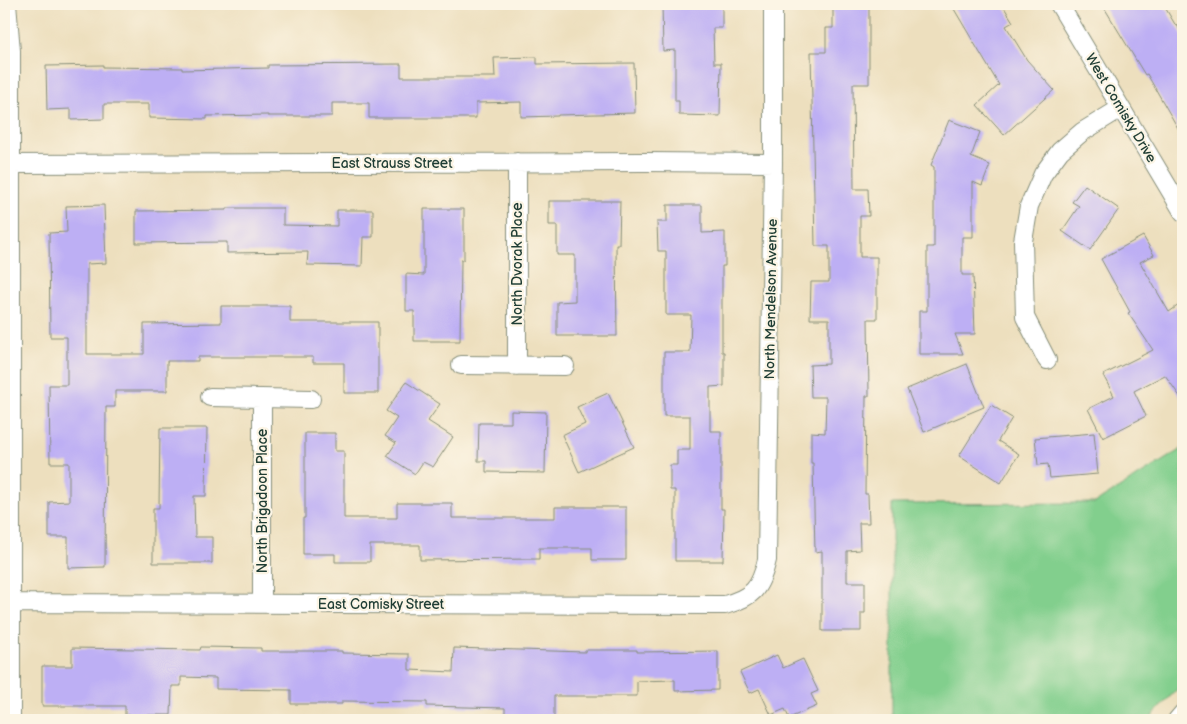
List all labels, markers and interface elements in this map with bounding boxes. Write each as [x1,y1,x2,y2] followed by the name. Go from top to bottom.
[1082,50,1160,166] street label: West Comisky Drive
[332,155,453,172] street label: East Strauss Street
[509,202,526,326] street label: North Dvorak Place
[761,218,781,380] street label: North Mendelson Avenue
[254,429,271,573] street label: North Brigadoon Place
[318,596,445,613] street label: East Comisky Street

